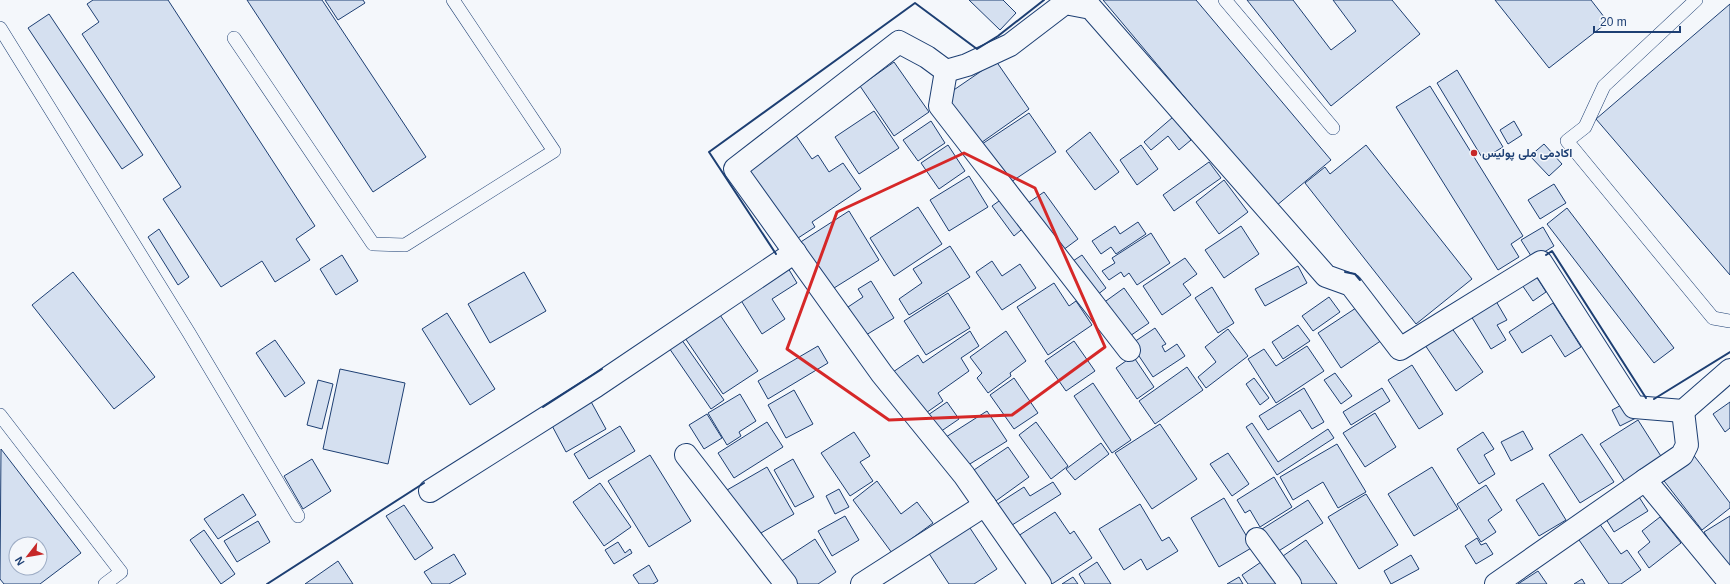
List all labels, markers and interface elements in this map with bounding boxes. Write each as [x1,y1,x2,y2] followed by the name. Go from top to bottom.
[1594,8,1680,34] scale bar
[1600,15,1627,29] text: 20 m
[1482,146,1572,161] place label: اکادمی ملی پولیس
[1469,148,1479,158] marker: اکادمی ملی پولیس
[8,536,48,576] north arrow
[12,555,27,568] text: N

